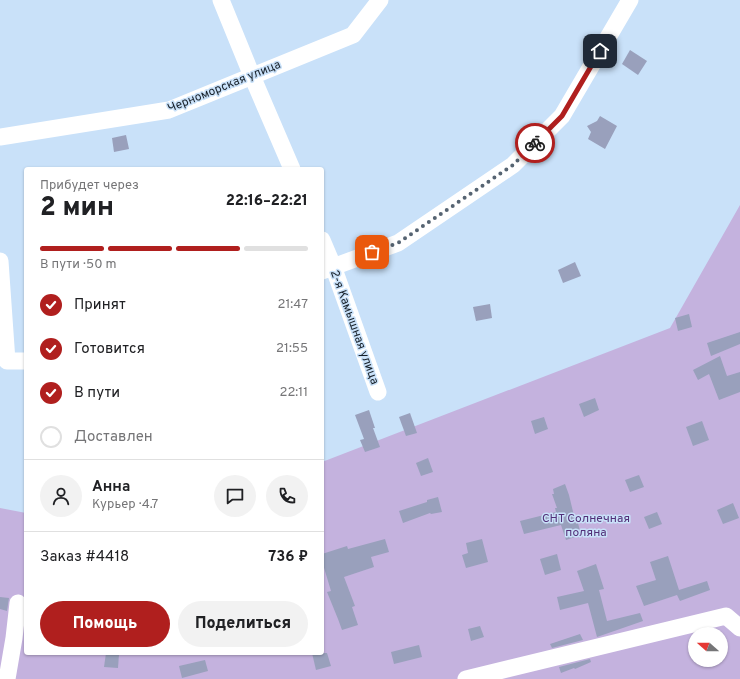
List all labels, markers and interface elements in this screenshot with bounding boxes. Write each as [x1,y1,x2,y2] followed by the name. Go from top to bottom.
[583,34,617,68] pin
[589,40,611,62] icon: home
[165,57,283,117] street label: Черноморская улица
[515,123,555,163] courier
[524,132,546,154] icon: bike
[40,178,139,194] text: Прибудет через
[40,192,114,225] text: 2 мин
[226,192,308,211] text: 22:16–22:21
[355,235,389,269] pin
[361,241,383,263] icon: bag
[40,257,117,273] text: В пути · 50 m
[326,268,382,387] street label: 2-я Камышная улица
[40,294,62,316] icon: check
[74,296,126,315] text: Принят
[278,297,308,313] text: 21:47
[40,338,62,360] icon: check
[74,340,145,359] text: Готовится
[276,341,308,357] text: 21:55
[40,382,62,404] icon: check
[74,384,120,403] text: В пути
[279,385,308,401] text: 22:11
[74,428,153,447] text: Доставлен
[40,475,82,517] button: person
[214,475,256,517] button: chat
[266,475,308,517] button: phone
[92,478,130,497] text: Анна
[92,497,158,513] text: Курьер · 4.7
[542,511,630,541] park label: СНТ Солнечная поляна
[40,548,129,567] text: Заказ #4418
[268,548,308,567] text: 736 ₽
[40,601,170,647] button: Помощь
[178,601,308,647] button: Поделиться
[688,627,728,667] north arrow
[688,627,728,667] map controls

